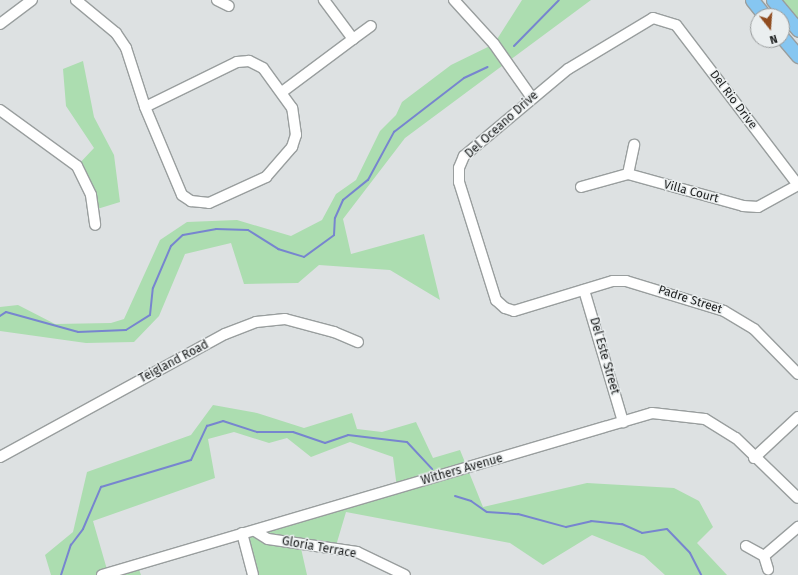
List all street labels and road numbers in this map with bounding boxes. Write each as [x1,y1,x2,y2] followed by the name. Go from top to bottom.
[706,68,760,132] street label: Del Rio Drive
[463,89,541,161] street label: Del Oceano Drive
[662,178,720,206] street label: Villa Court
[656,283,724,317] street label: Padre Street
[586,316,622,396] street label: Del Este Street
[137,338,211,386] street label: Teigland Road
[420,451,504,489] street label: Withers Avenue
[281,534,357,562] street label: Gloria Terrace

